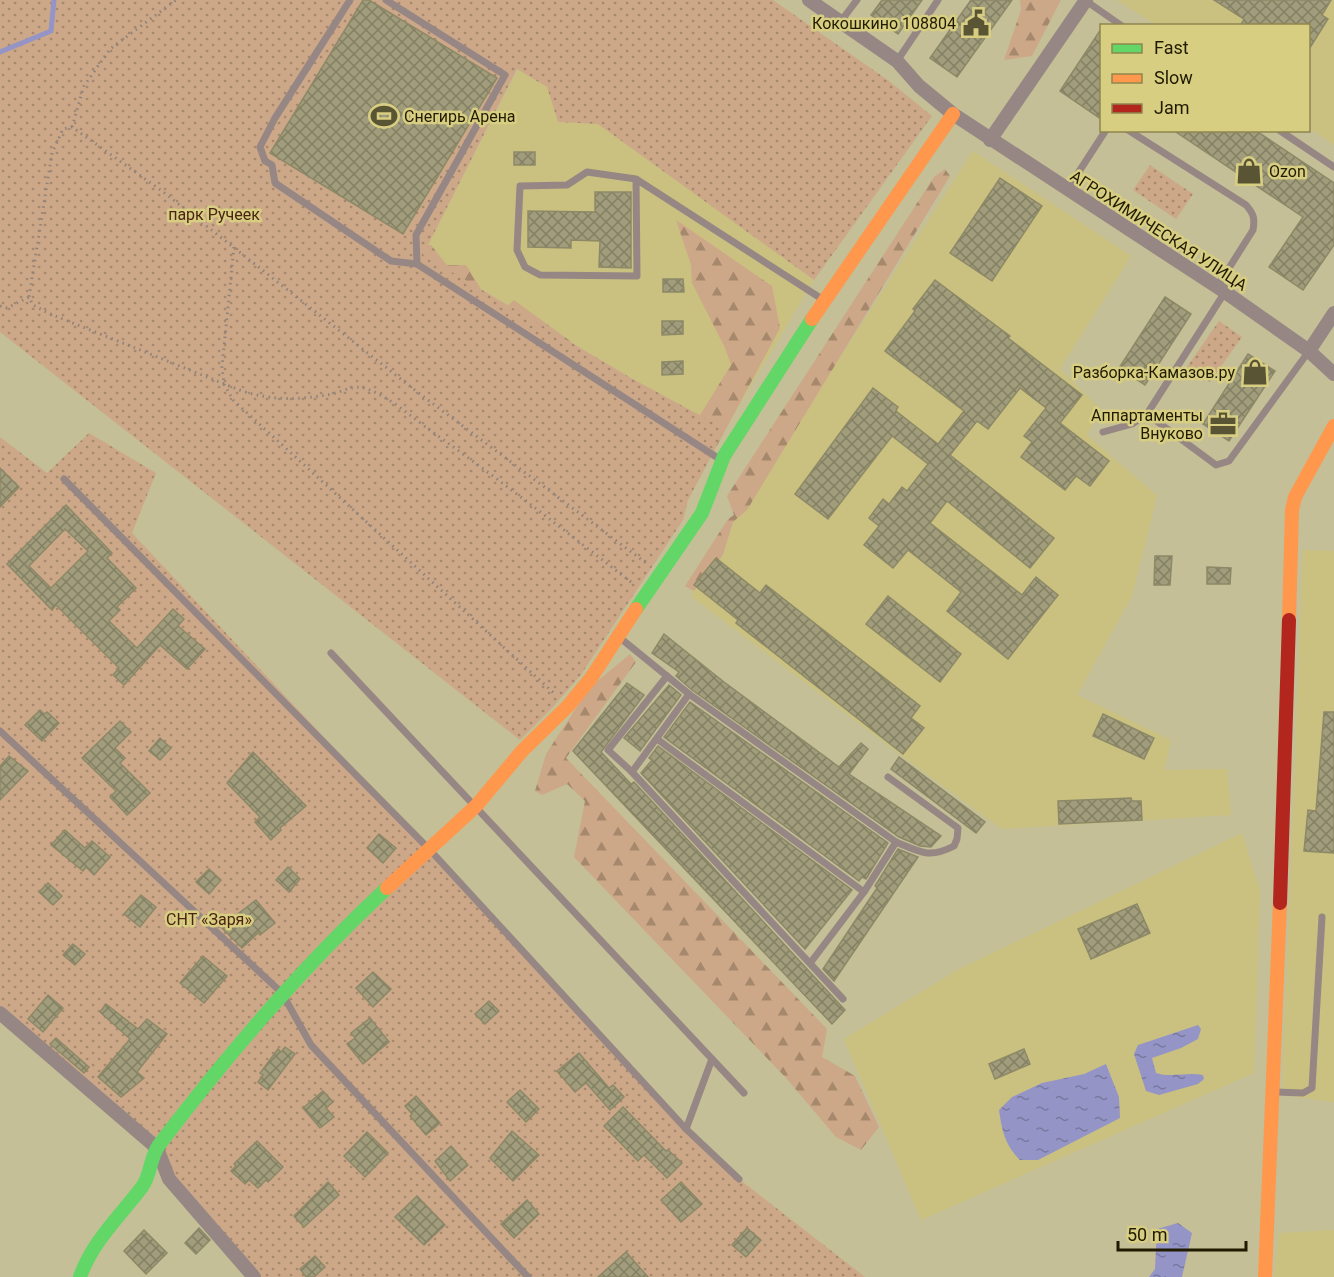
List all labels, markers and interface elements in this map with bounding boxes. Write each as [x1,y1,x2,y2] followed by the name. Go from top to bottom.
[961,8,991,38] public building icon: Кокошкино 108804
[812,14,956,33] place label: Кокошкино 108804
[1100,24,1310,132] legend
[1154,37,1189,58] text: Fast
[1154,67,1193,88] text: Slow
[1154,97,1190,118] text: Jam
[369,101,399,131] sports icon: Снегирь Арена
[404,107,516,126] place label: Снегирь Арена
[1234,156,1264,186] shop icon: Ozon
[1269,162,1306,181] place label: Ozon
[1067,166,1251,295] street label: АГРОХИМИЧЕСКАЯ УЛИЦА
[168,205,260,224] park label: парк Ручеек
[1240,357,1270,387] shop icon: Разборка-Камазов.ру
[1073,363,1235,382] place label: Разборка-Камазов.ру
[1091,406,1203,443] place label: Аппартаменты Внуково
[1208,409,1238,439] office icon: Аппартаменты Внуково
[166,910,252,929] park label: СНТ «Заря»
[1118,1214,1246,1252] scale bar
[1127,1224,1167,1245] text: 50 m

